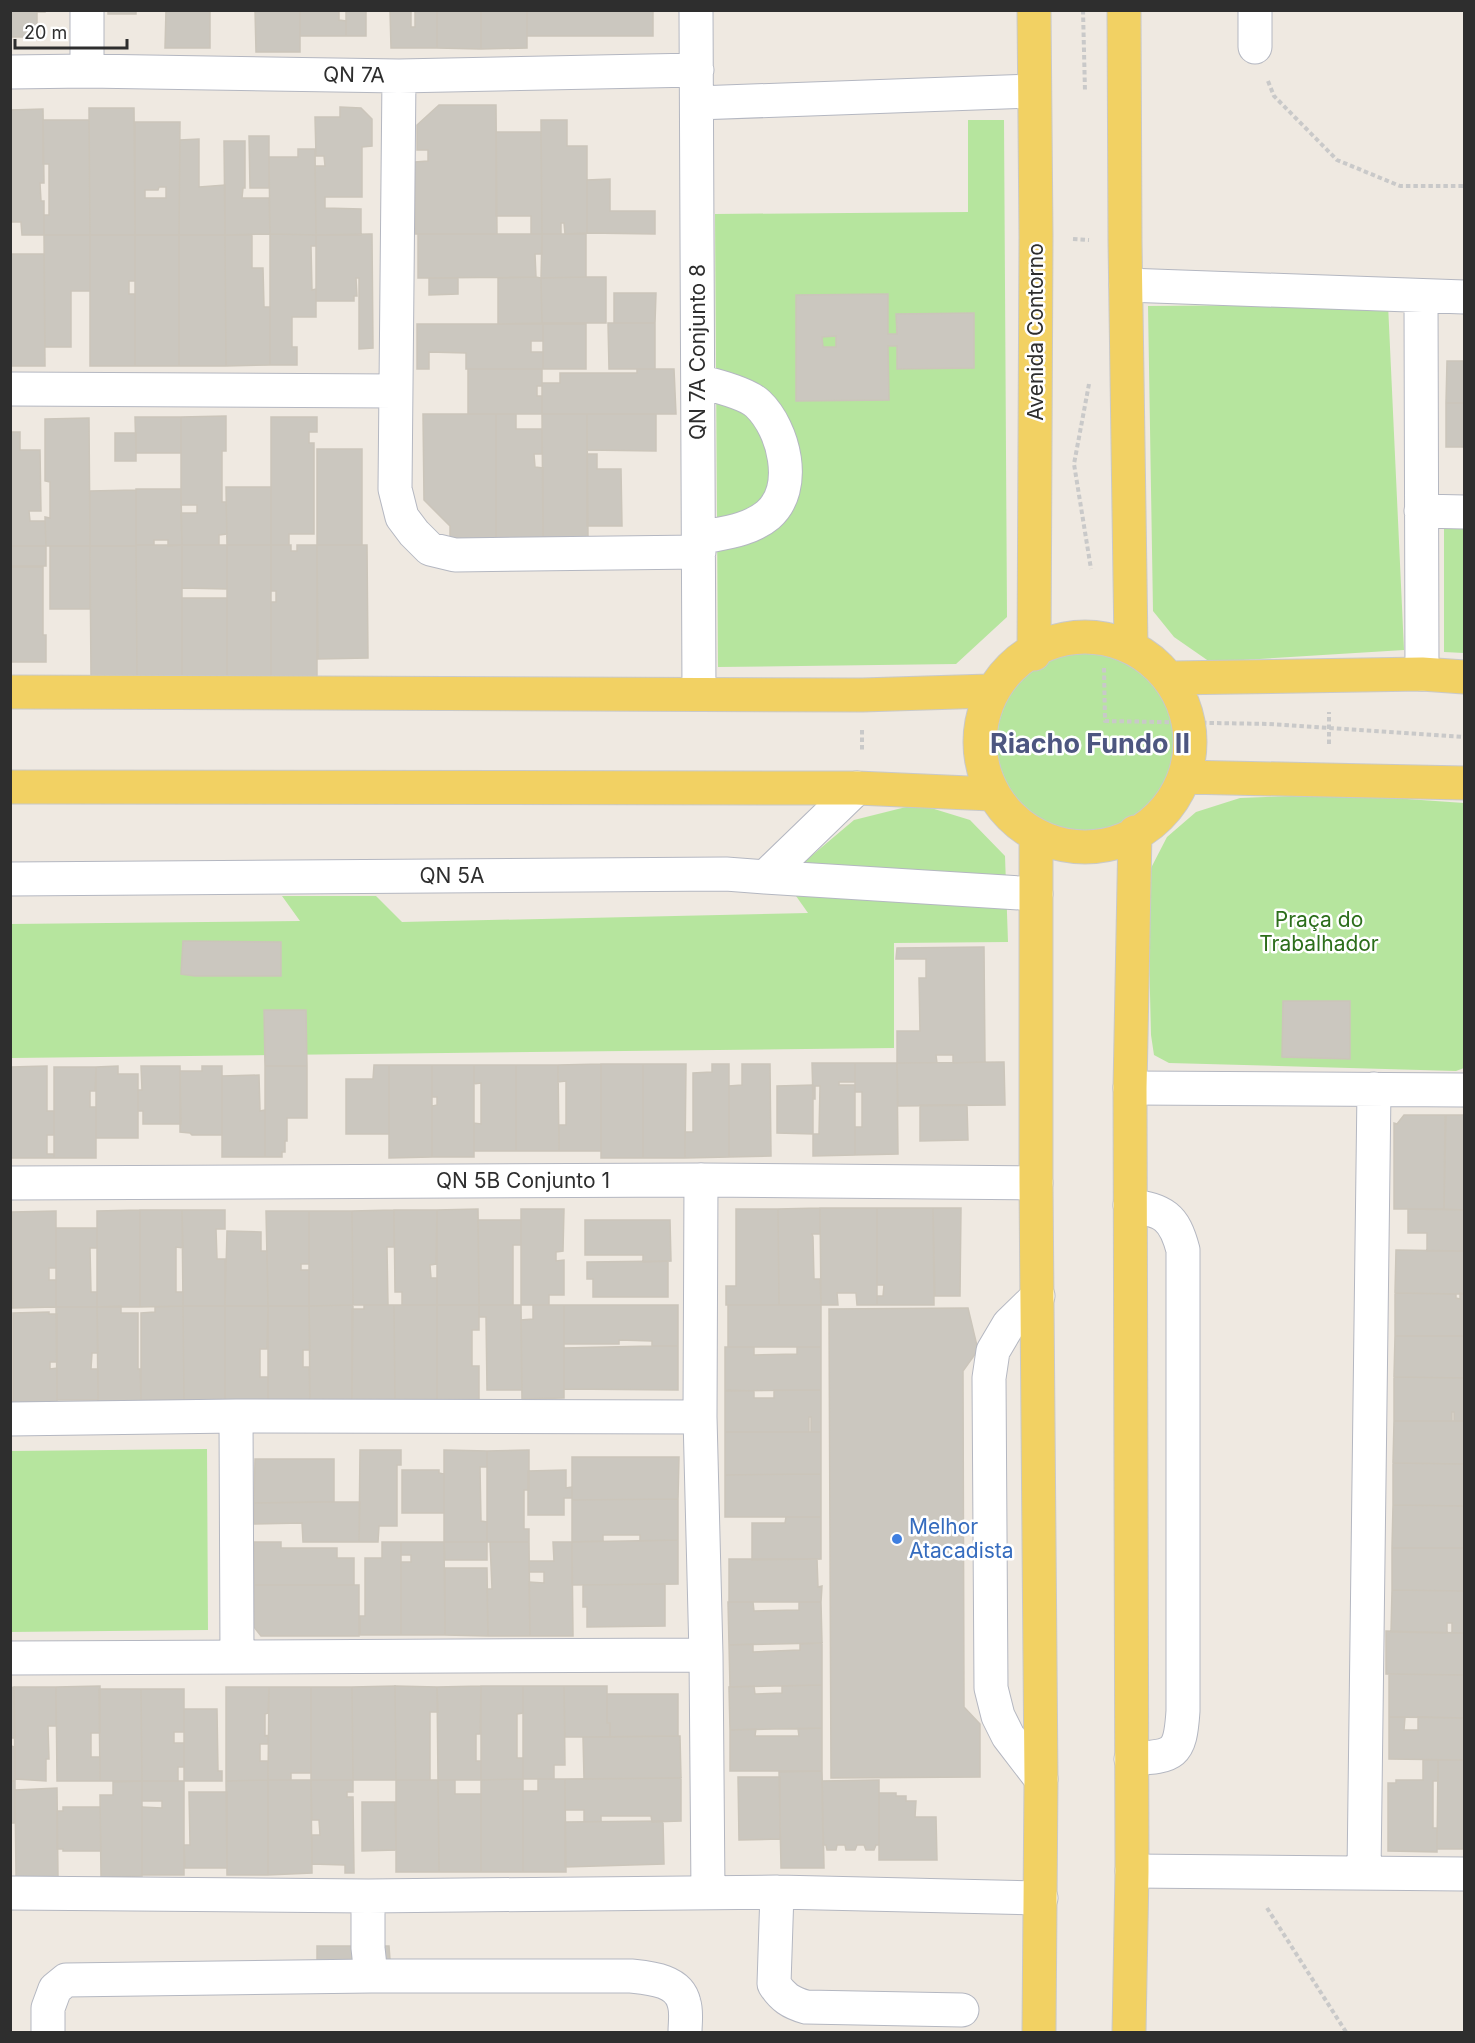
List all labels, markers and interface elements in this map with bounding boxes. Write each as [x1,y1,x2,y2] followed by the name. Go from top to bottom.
[15,12,128,50] scale bar
[24,22,67,43] text: 20 m
[323,61,385,88] street label: QN 7A
[1023,243,1048,421] street label: Avenida Contorno
[685,264,710,440] street label: QN 7A Conjunto 8
[990,727,1190,760] district label: Riacho Fundo II
[419,863,485,888] street label: QN 5A
[1259,907,1379,956] park label: Praça do Trabalhador
[436,1168,610,1193] street label: QN 5B Conjunto 1
[909,1514,1014,1563] place label: Melhor Atacadista
[890,1532,904,1546] marker: Melhor Atacadista

